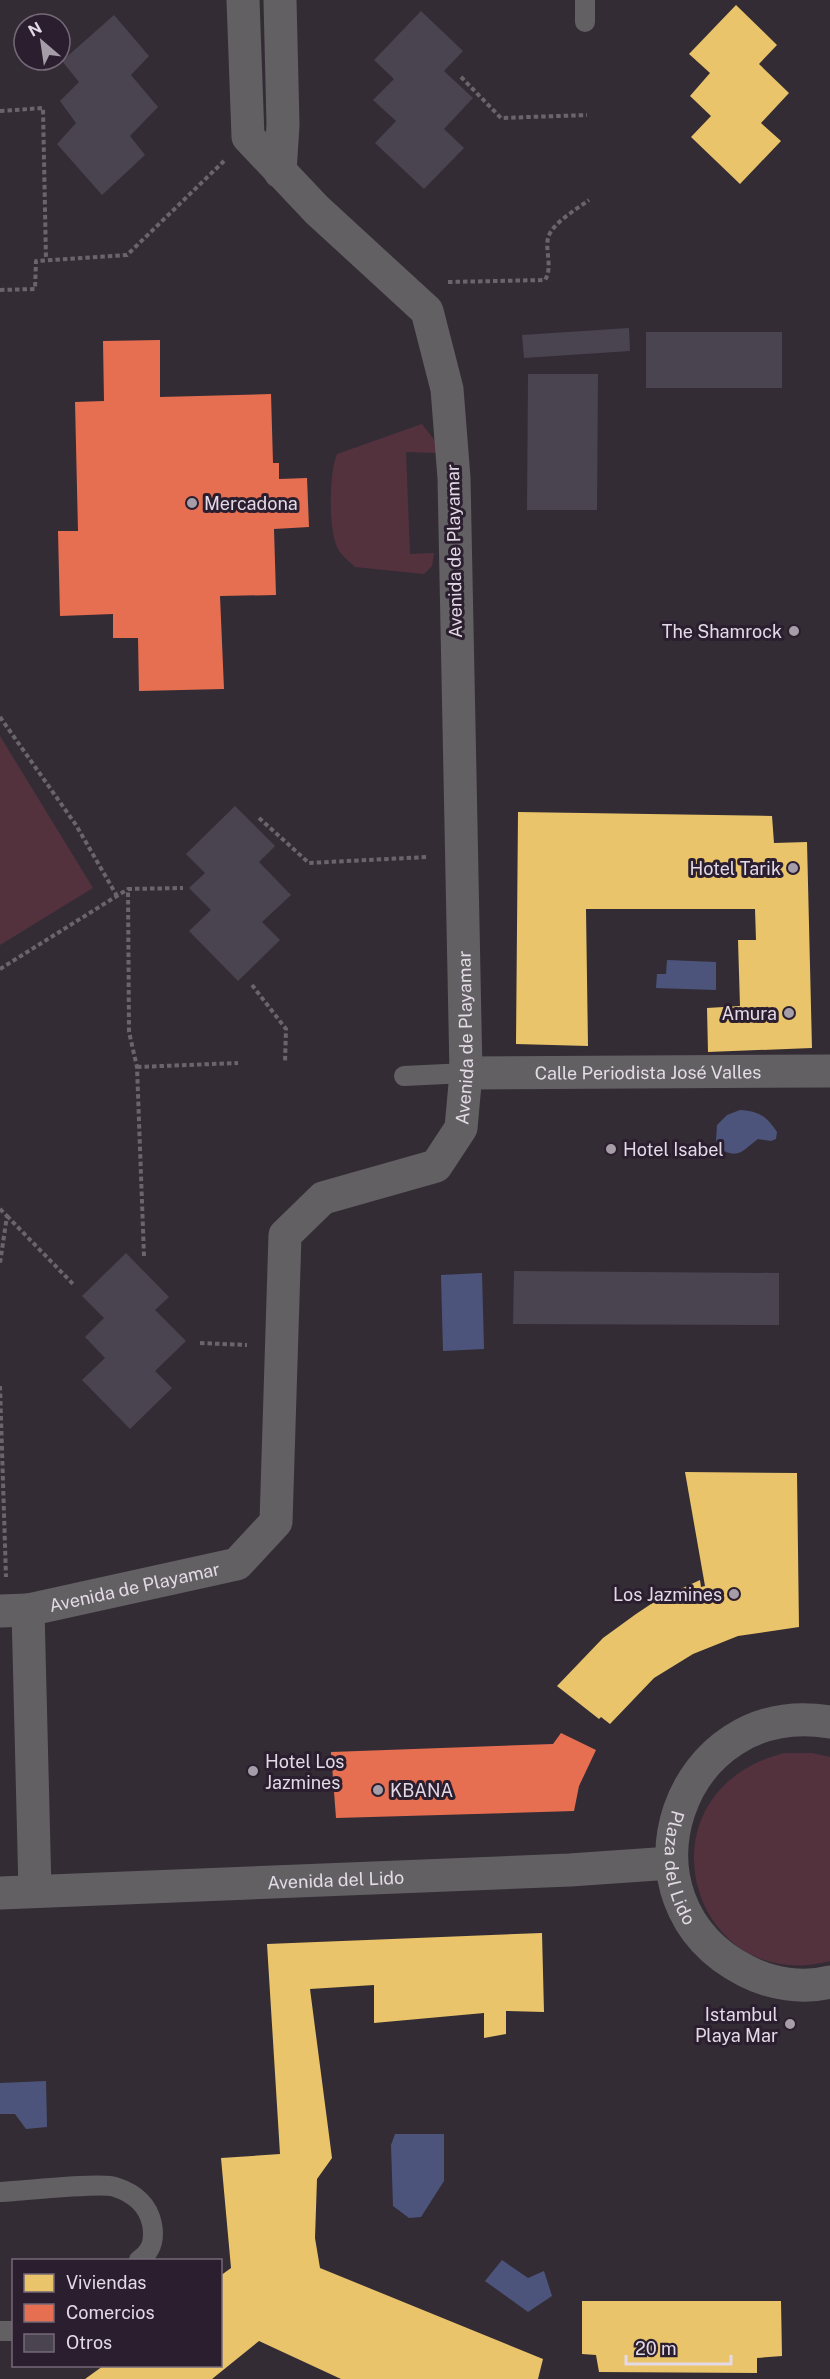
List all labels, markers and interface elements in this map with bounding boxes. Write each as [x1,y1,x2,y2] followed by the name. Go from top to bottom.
[12,12,72,72] north arrow
[25,18,45,41] text: N
[442,464,466,638] street label: Avenida de Playamar
[204,493,298,514] place label: Mercadona
[185,496,199,510] marker: Mercadona
[662,621,782,642] place label: The Shamrock
[787,624,801,638] marker: The Shamrock
[689,858,781,879] place label: Hotel Tarik
[786,861,800,875] marker: Hotel Tarik
[451,950,477,1126] street label: Avenida de Playamar
[721,1003,777,1024] place label: Amura
[782,1006,796,1020] marker: Amura
[535,1061,761,1083] street label: Calle Periodista José Valles
[623,1139,724,1160] place label: Hotel Isabel
[604,1142,618,1156] marker: Hotel Isabel
[47,1558,222,1616] street label: Avenida de Playamar
[613,1584,722,1605] place label: Los Jazmines
[727,1587,741,1601] marker: Los Jazmines
[265,1751,344,1793] place label: Hotel Los Jazmines
[246,1764,260,1778] marker: Hotel Los Jazmines
[390,1780,454,1801] place label: KBANA
[371,1783,385,1797] marker: KBANA
[661,1808,700,1928] street label: Plaza del Lido
[267,1866,405,1893] street label: Avenida del Lido
[695,2004,778,2046] place label: Istambul Playa Mar
[783,2017,797,2031] marker: Istambul Playa Mar
[12,2259,222,2367] legend
[66,2272,146,2293] text: Viviendas
[66,2302,155,2323] text: Comercios
[626,2328,731,2366] scale bar
[66,2332,112,2353] text: Otros
[635,2338,677,2359] text: 20 m

